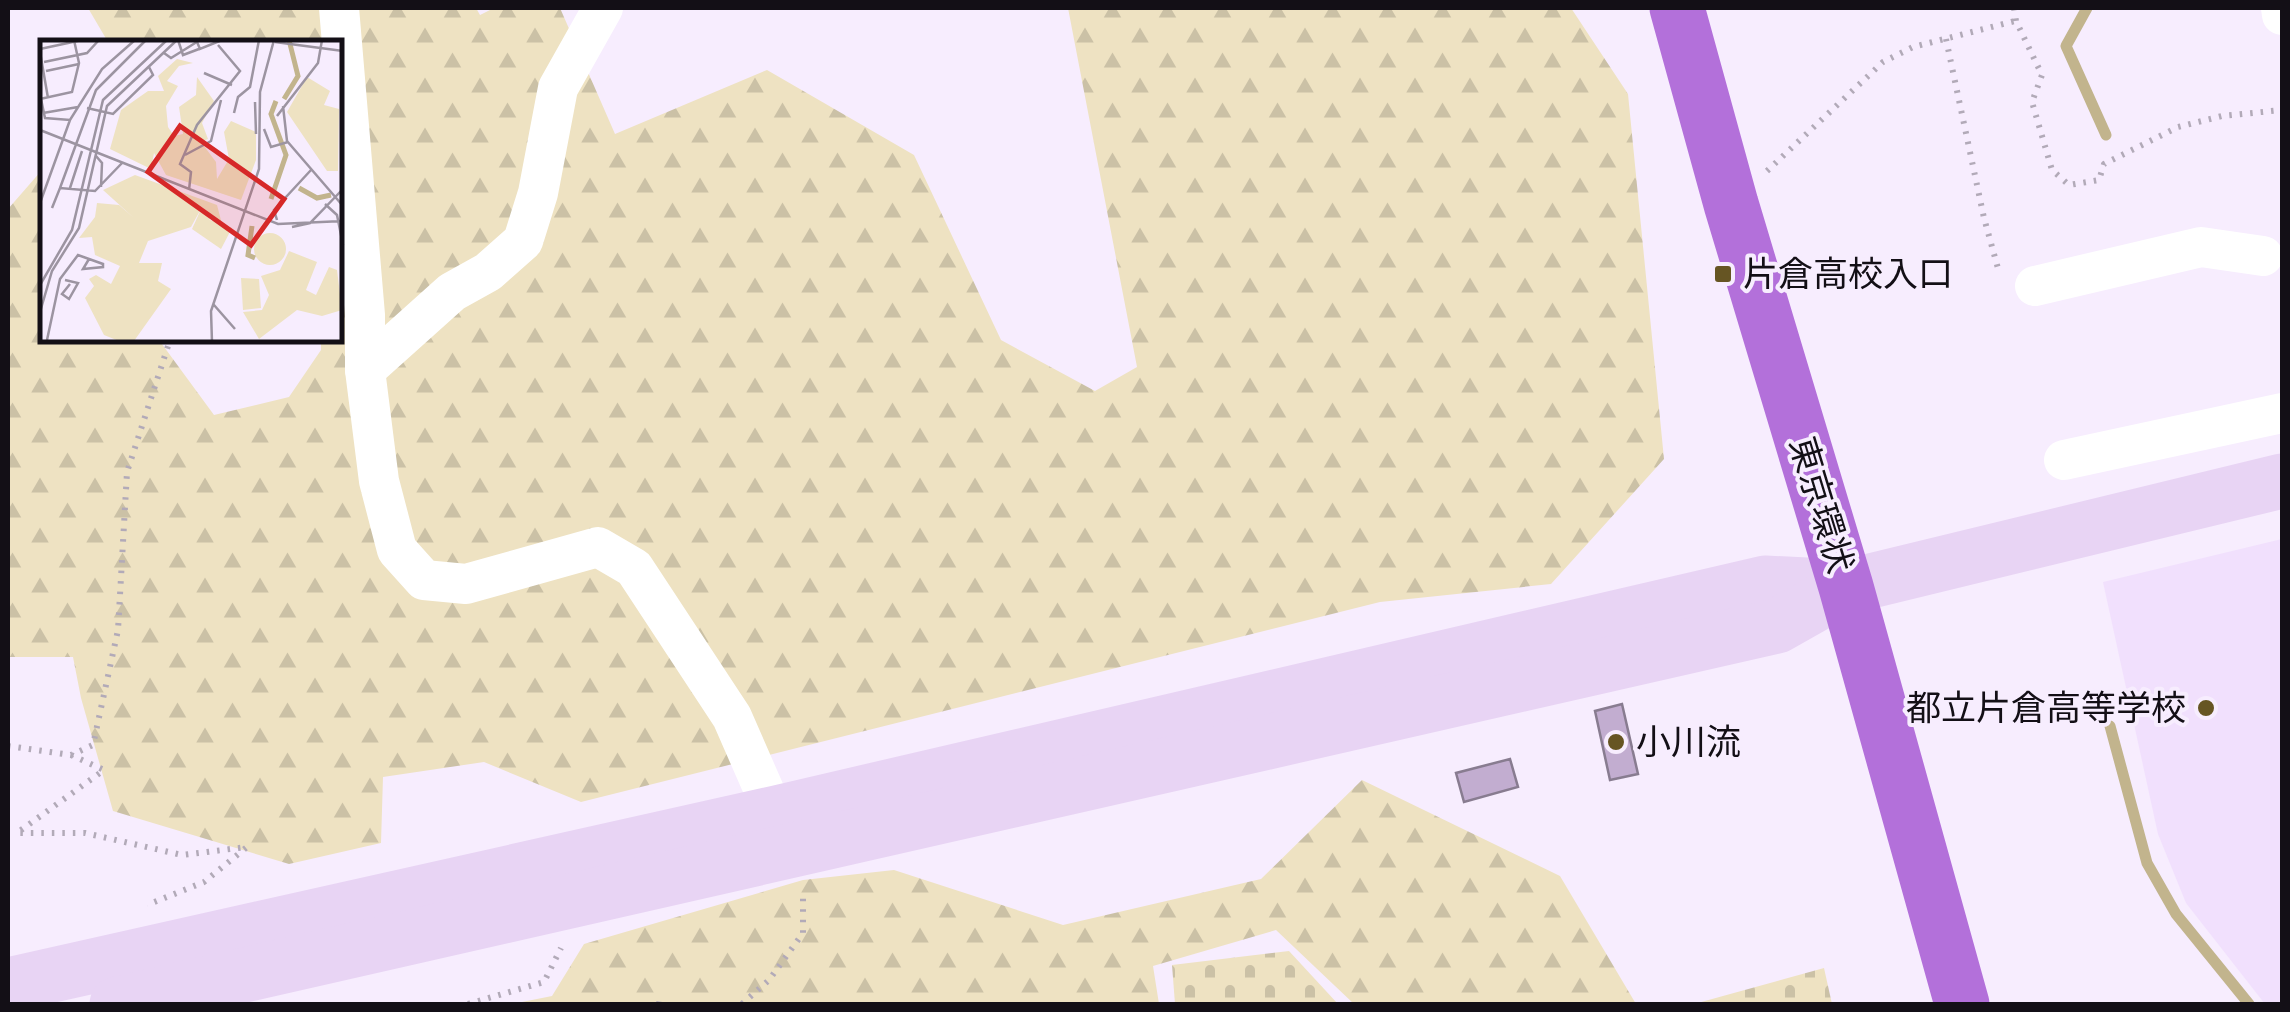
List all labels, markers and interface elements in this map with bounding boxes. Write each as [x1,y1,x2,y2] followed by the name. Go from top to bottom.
[40,40,342,342] inset map
[1743,254,1953,295] place label: 片倉高校入口
[1712,263,1734,285] marker: 片倉高校入口
[1781,432,1861,578] street label: 東京環状
[1906,688,2186,729] place label: 都立片倉高等学校
[2195,697,2217,719] marker: 都立片倉高等学校
[1636,722,1741,763] place label: 小川流
[1605,731,1627,753] marker: 小川流

